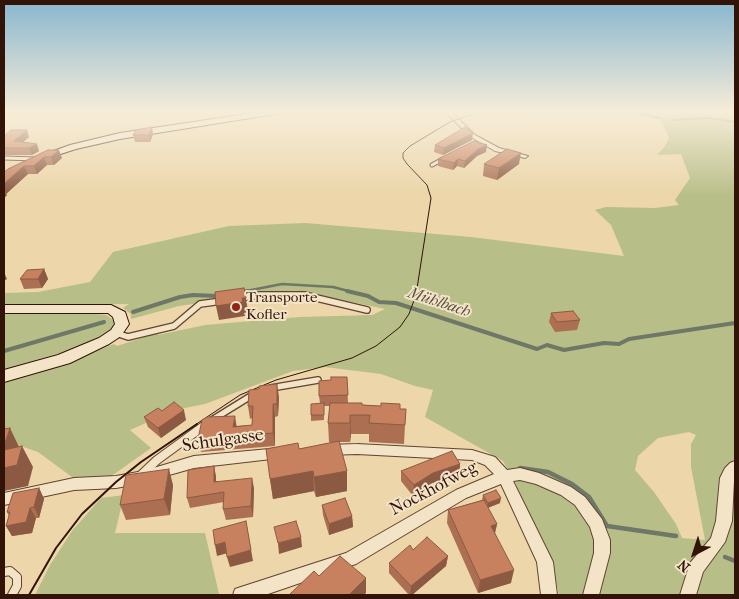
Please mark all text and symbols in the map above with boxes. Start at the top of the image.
water label: Mühlbach [405,284,473,322]
place label: Transporte Kofler [246,289,318,324]
marker: Transporte Kofler [230,301,242,313]
street label: Schulgasse [181,425,265,457]
street label: Nockhofweg [386,457,482,521]
north arrow [669,529,719,579]
text: N [675,556,694,576]

